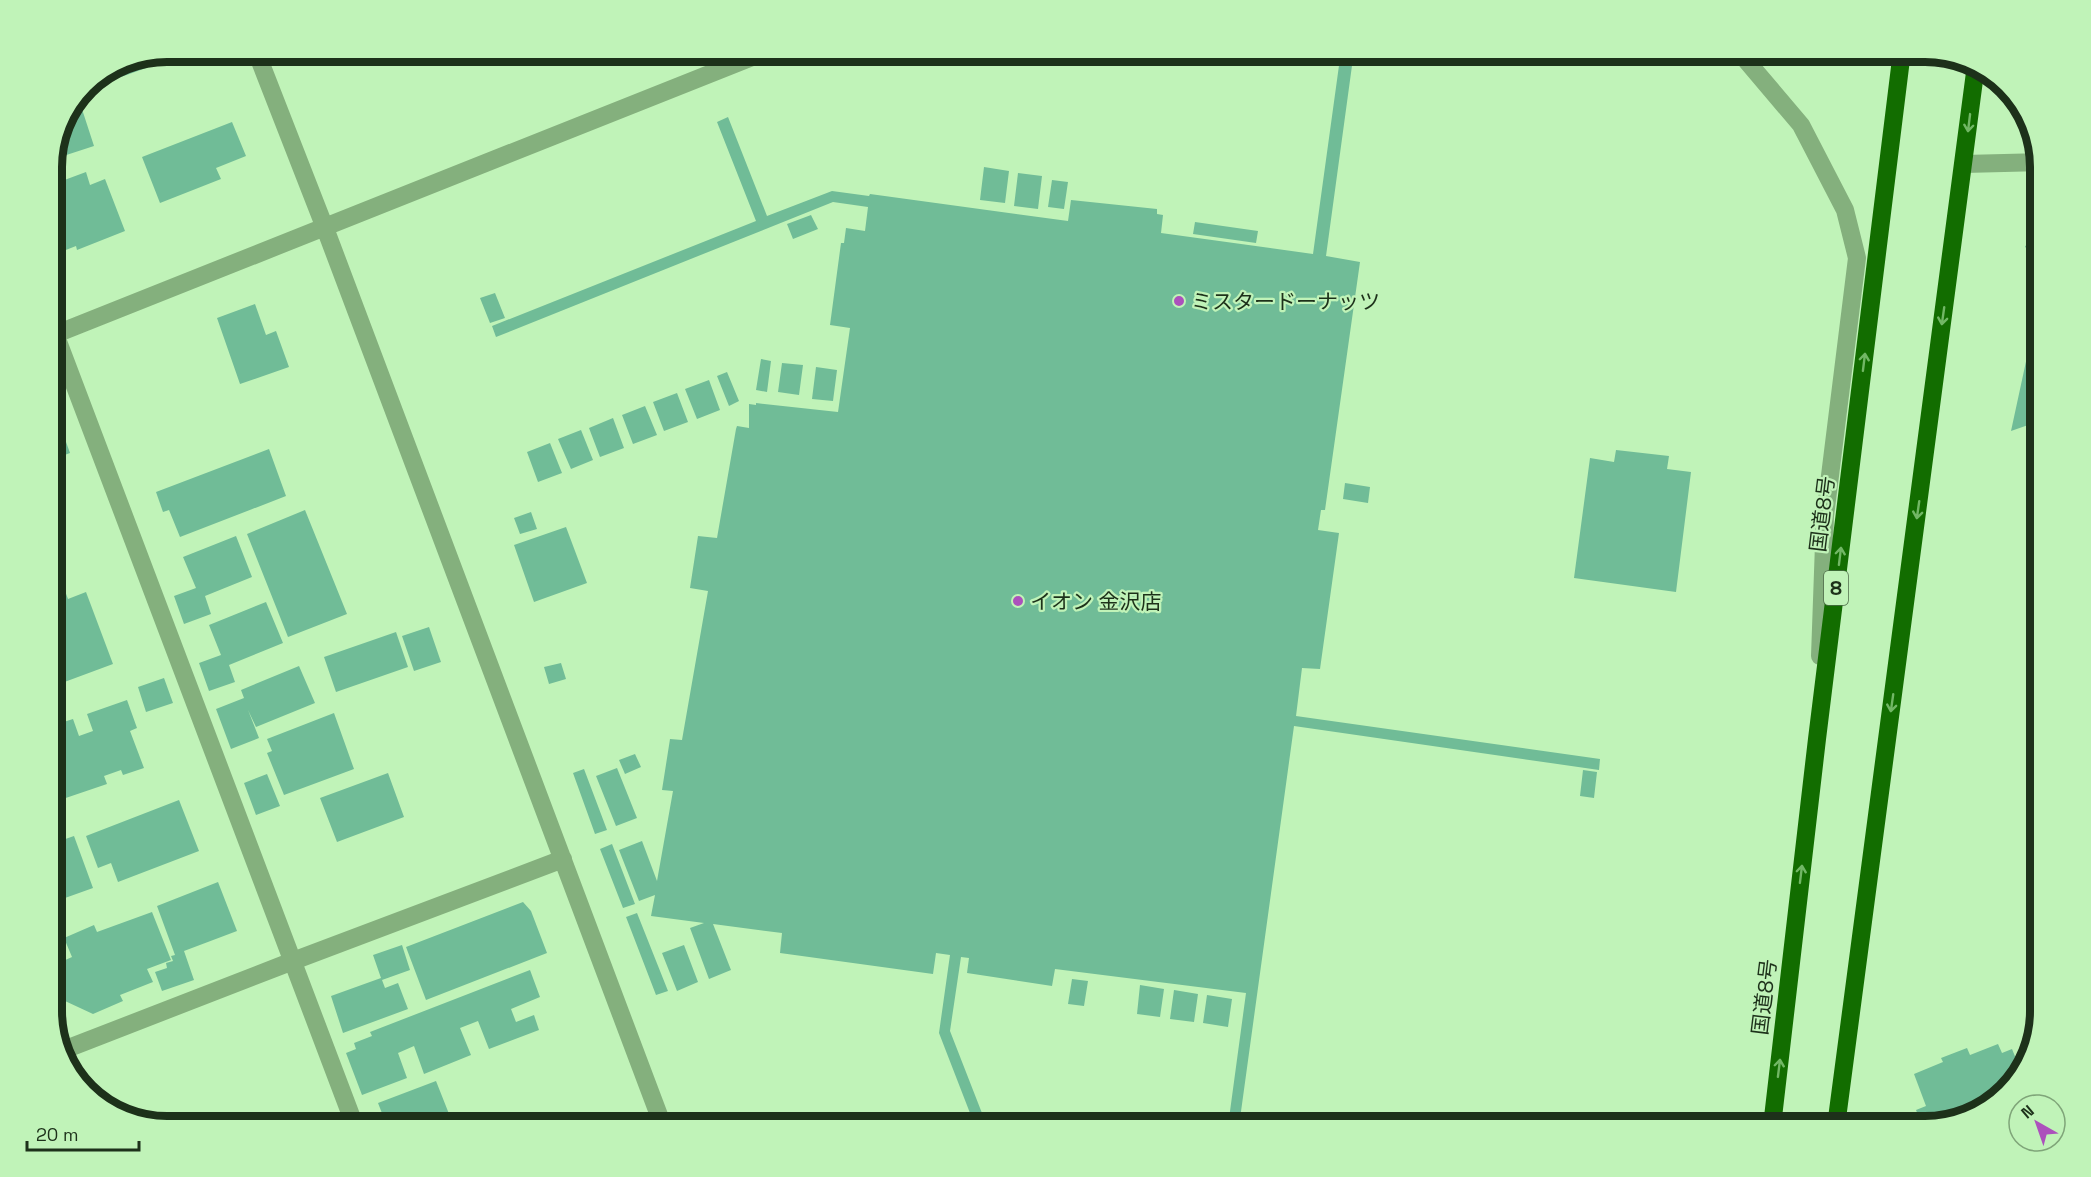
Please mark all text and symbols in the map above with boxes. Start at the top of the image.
one-way arrow [1963,112,1974,132]
place label: ミスタードーナッツ [1191,288,1380,315]
marker: ミスタードーナッツ [1172,294,1186,308]
one-way arrow [1938,306,1949,326]
one-way arrow [1858,353,1869,372]
street label: 国道8号 [1804,475,1840,553]
one-way arrow [1912,499,1923,519]
one-way arrow [1835,546,1846,566]
road number: 8 [1824,571,1848,605]
place label: イオン 金沢店 [1030,588,1161,615]
marker: イオン 金沢店 [1011,594,1025,608]
one-way arrow [1887,692,1898,712]
one-way arrow [1796,865,1807,885]
street label: 国道8号 [1746,958,1782,1036]
one-way arrow [1773,1058,1784,1078]
north arrow [2007,1093,2067,1153]
text: N [2017,1100,2039,1123]
scale bar [27,1114,140,1152]
text: 20 m [36,1123,79,1146]

